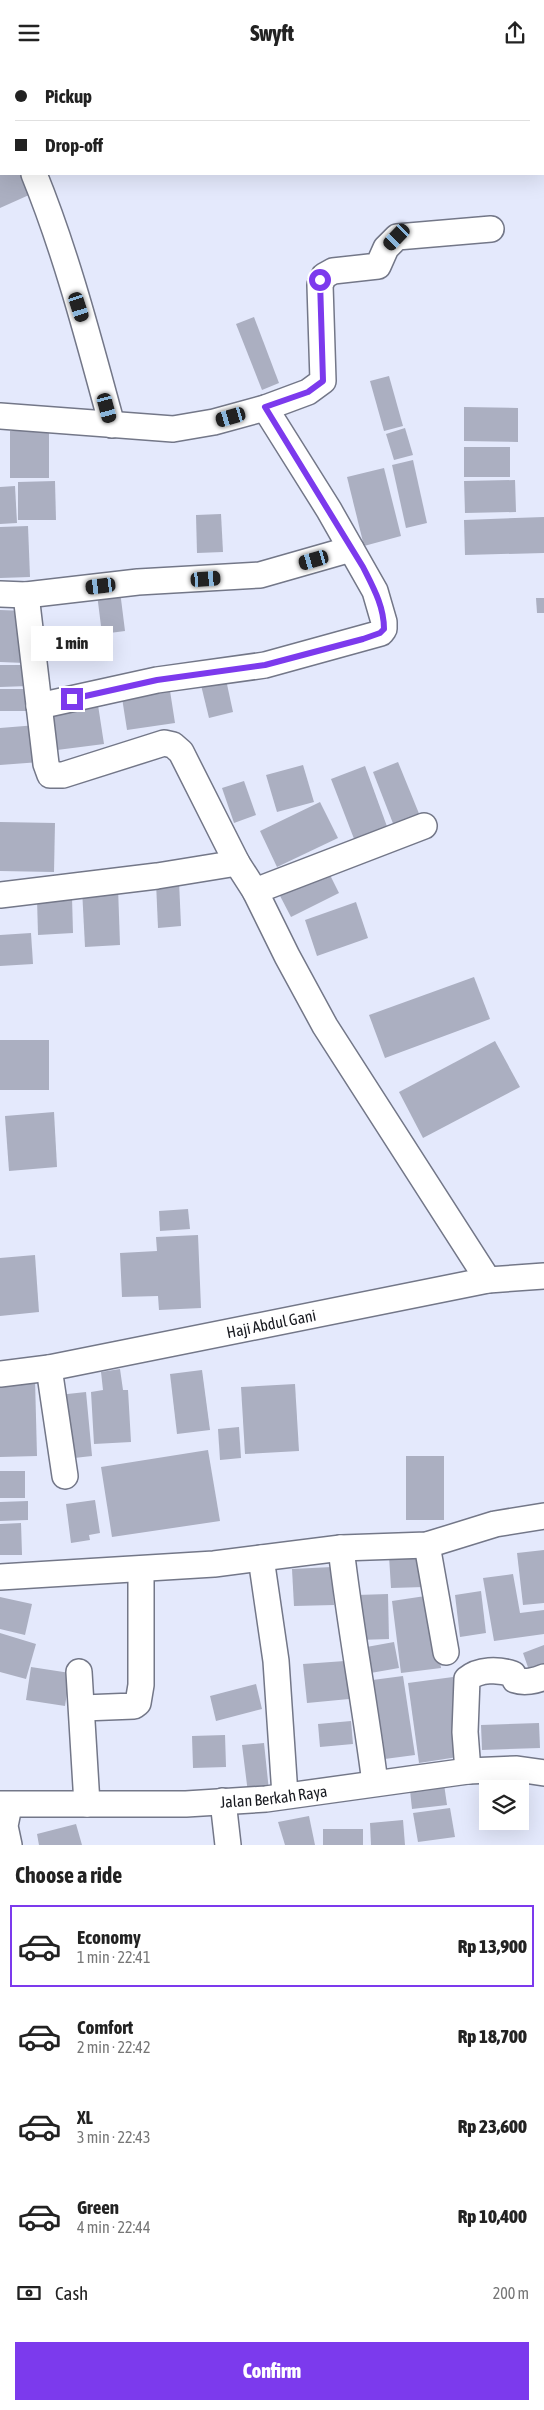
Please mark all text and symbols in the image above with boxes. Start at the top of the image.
icon: menu [15,19,43,47]
icon: share [501,19,529,47]
text: Swyft [250,20,294,46]
text: Pickup [45,85,92,107]
text: Drop-off [45,134,103,156]
car [381,221,412,253]
route start [309,269,331,291]
car [67,290,90,324]
car [95,392,118,424]
car [214,406,247,428]
car [297,549,330,571]
car [190,570,221,588]
car [85,577,116,595]
callout: 1 min [31,627,113,661]
text: 1 min [56,634,88,652]
route end [61,688,83,710]
street label: Haji Abdul Gani [225,1306,318,1341]
map controls [479,1780,529,1830]
button: layers [479,1780,529,1830]
street label: Jalan Berkah Raya [220,1782,328,1811]
text: Choose a ride [15,1862,122,1888]
icon: car [17,1924,62,1969]
text: Economy [77,1926,141,1948]
text: Rp 13,900 [458,1935,527,1957]
text: 1 min · 22:41 [77,1948,150,1966]
icon: car [17,2014,62,2059]
text: Comfort [77,2016,133,2038]
text: Rp 18,700 [458,2025,527,2047]
text: 2 min · 22:42 [77,2038,150,2056]
icon: car [17,2104,62,2149]
text: XL [77,2106,93,2128]
text: Rp 23,600 [458,2115,527,2137]
text: 3 min · 22:43 [77,2128,150,2146]
icon: car [17,2194,62,2239]
text: Green [77,2196,119,2218]
text: Rp 10,400 [458,2205,527,2227]
text: 4 min · 22:44 [77,2218,150,2236]
icon: cash [15,2279,43,2307]
text: Cash [55,2282,88,2304]
text: 200 m [493,2284,529,2302]
button: Confirm [15,2342,529,2400]

